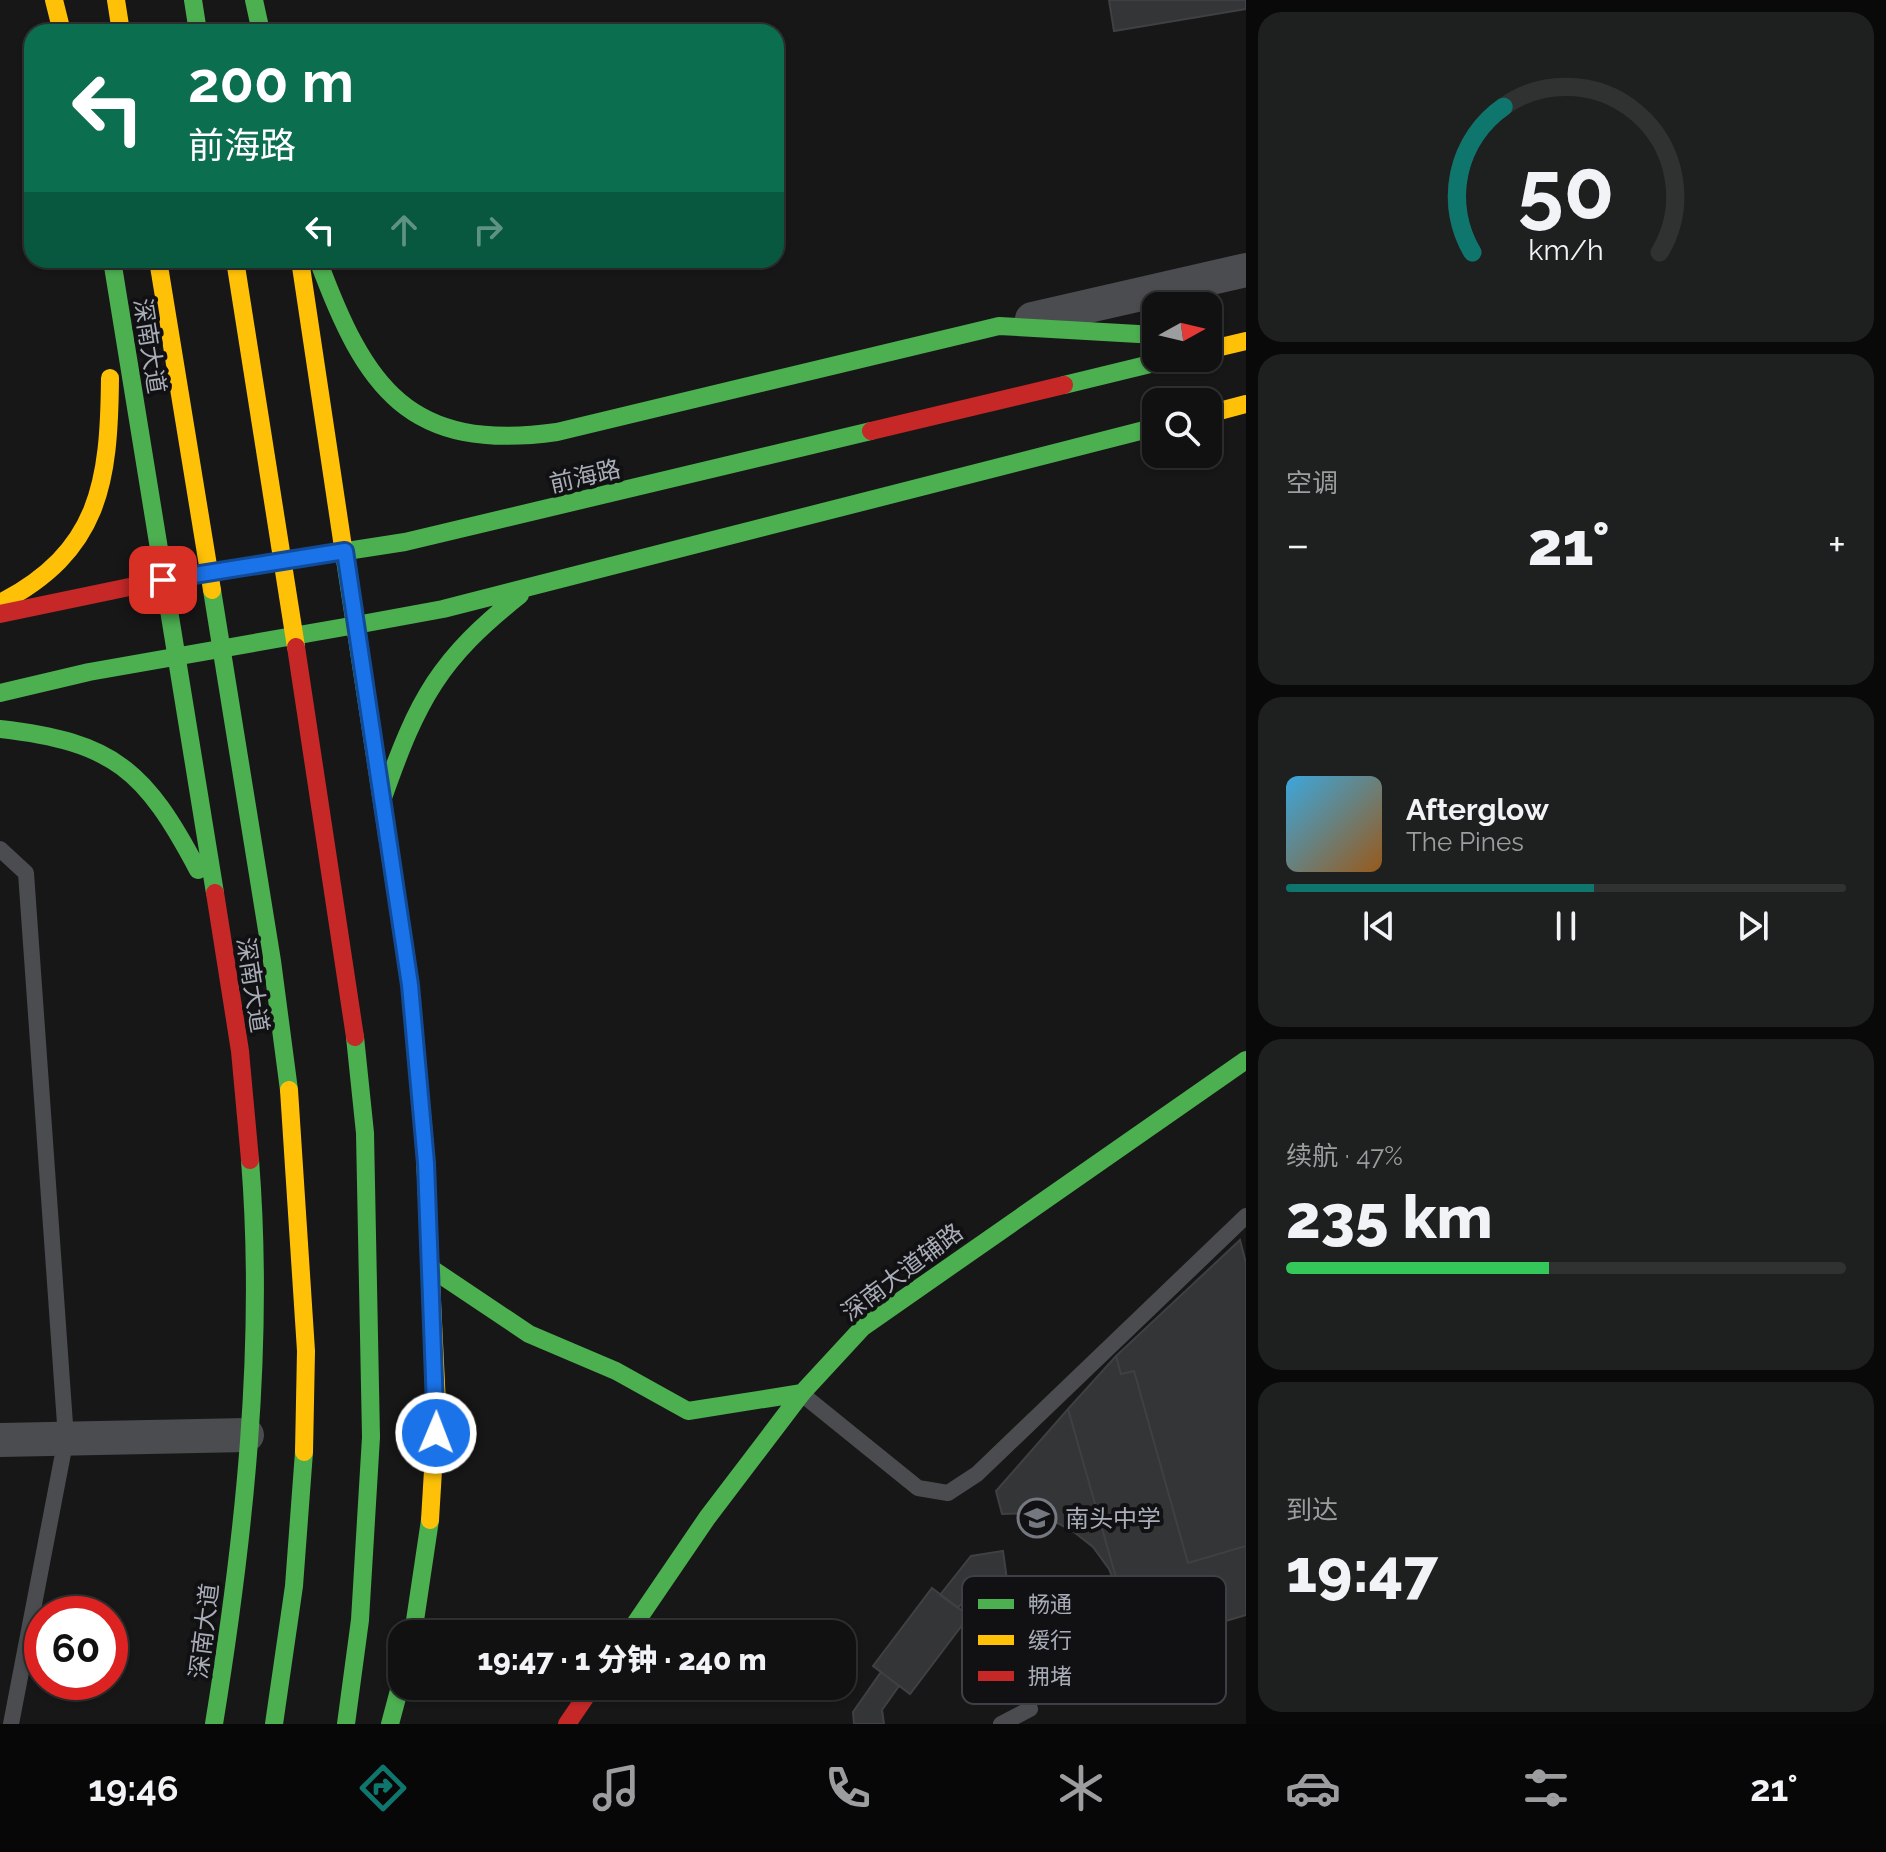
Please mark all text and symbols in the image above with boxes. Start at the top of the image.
text: 200 m [188,49,354,115]
icon: left [56,56,160,160]
text: 前海路 [188,124,296,166]
text: 50 [1517,141,1615,238]
icon: left [298,208,342,252]
icon: ahead [382,208,426,252]
icon: right [466,208,510,252]
text: km/h [1528,233,1604,267]
north arrow [1142,292,1222,372]
map controls [1142,292,1222,468]
street label: 深南大道 [128,296,172,396]
button: search [1142,388,1222,468]
street label: 前海路 [547,454,623,498]
text: 空调 [1286,468,1338,498]
text: 21° [1528,509,1610,579]
text: − [1286,519,1310,570]
text: + [1828,519,1846,570]
pin [129,546,197,614]
icon: arrive [141,558,185,602]
text: Afterglow [1406,792,1549,827]
text: The Pines [1406,827,1524,857]
icon: previous [1357,904,1401,948]
icon: pause [1544,904,1588,948]
icon: next [1731,904,1775,948]
street label: 深南大道 [231,935,275,1035]
text: 续航 · 47% [1286,1141,1403,1171]
text: 235 km [1286,1182,1493,1252]
street label: 深南大道辅路 [836,1217,968,1327]
position arrow [394,1391,478,1475]
text: 到达 [1286,1495,1338,1525]
school or university icon: 南头中学 [1016,1497,1058,1539]
place label: 南头中学 [1065,1504,1161,1533]
text: 19:47 [1286,1536,1438,1606]
legend [962,1576,1226,1704]
street label: 深南大道 [184,1582,224,1680]
text: 畅通 [1028,1591,1072,1617]
speed limit sign: 60 [24,1596,128,1700]
text: 缓行 [1028,1627,1072,1653]
text: 19:47 · 1 分钟 · 240 m [477,1642,767,1677]
text: 拥堵 [1028,1663,1072,1689]
icon: directions [355,1760,411,1816]
icon: music [588,1760,644,1816]
icon: phone [820,1760,876,1816]
icon: climate [1053,1760,1109,1816]
icon: car [1285,1760,1341,1816]
icon: filters [1518,1760,1574,1816]
text: 19:46 [88,1767,179,1809]
text: 21° [1750,1767,1798,1809]

